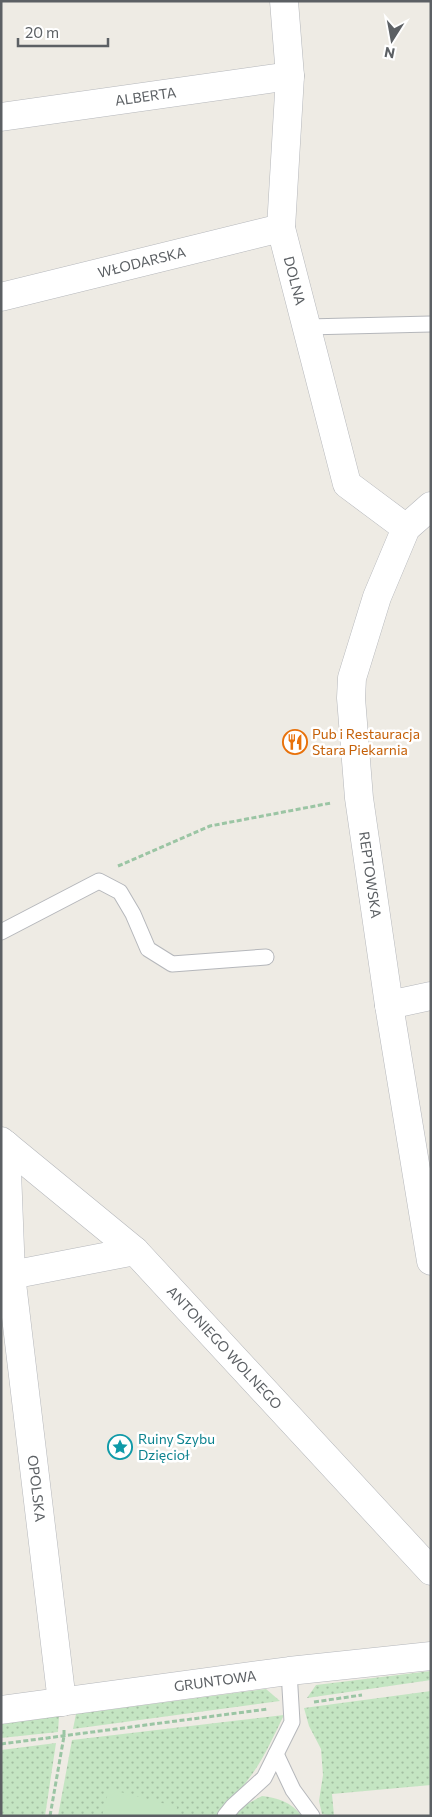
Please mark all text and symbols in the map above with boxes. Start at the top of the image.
scale bar [18,15,108,47]
north arrow [367,15,417,65]
text: 20 m [25,23,59,41]
text: N [383,44,396,63]
street label: ALBERTA [114,83,177,109]
street label: WŁODARSKA [96,243,188,281]
street label: DOLNA [281,254,310,307]
place label: Pub i Restauracja Stara Piekarnia [312,725,420,758]
restaurant icon: Pub i Restauracja Stara Piekarnia [282,729,308,755]
street label: REPTOWSKA [356,830,385,920]
street label: ANTONIEGO WOLNEGO [164,1282,286,1412]
place label: Ruiny Szybu Dzięcioł [138,1430,215,1463]
place icon: Ruiny Szybu Dzięcioł [107,1434,133,1460]
street label: OPOLSKA [25,1454,49,1523]
street label: GRUNTOWA [173,1666,257,1694]

